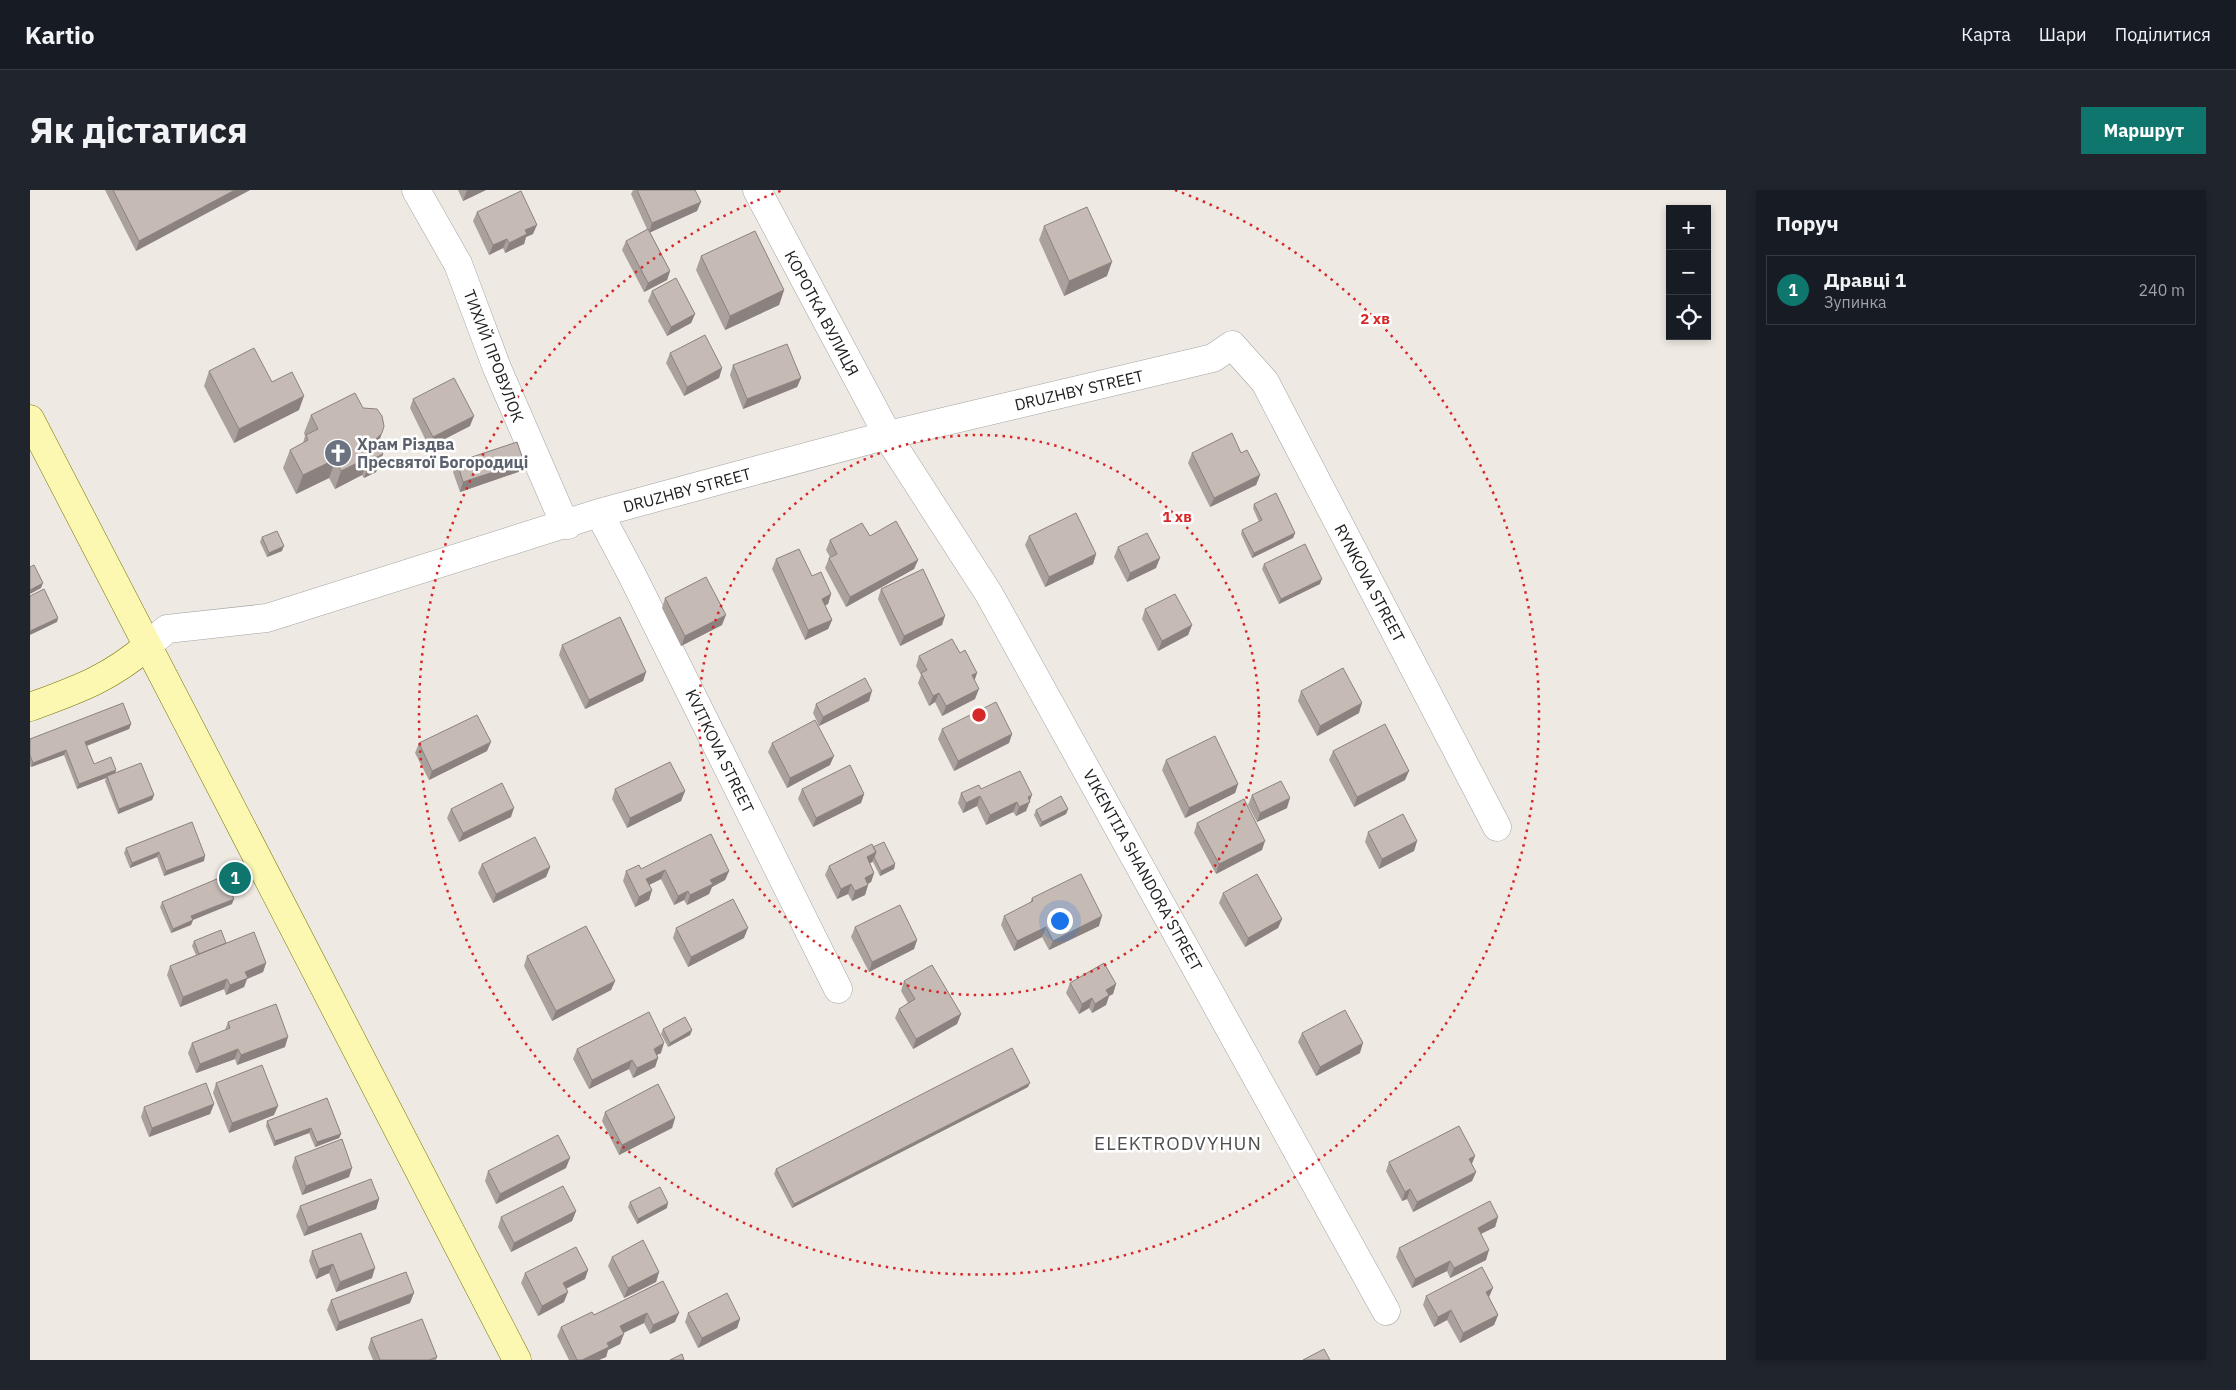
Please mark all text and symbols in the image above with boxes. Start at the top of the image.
text: Kartio [25,19,95,51]
text: Карта [1961,23,2011,46]
text: Шари [2039,23,2087,46]
text: Поділитися [2115,23,2211,46]
text: Як дістатися [30,107,248,153]
button: Маршрут [2081,107,2206,154]
map controls [1666,205,1711,340]
button: + [1666,205,1711,250]
text: Поруч [1776,209,1839,237]
street label: КОРОТКА ВУЛИЦЯ [781,247,863,379]
button: − [1666,250,1711,295]
text: Дравці 1 [1824,268,1906,292]
text: 1 [1788,280,1798,300]
text: 240 m [2138,280,2185,300]
street label: ТИХИЙ ПРОВУЛОК [459,287,529,425]
text: Зупинка [1824,292,1887,312]
button: locate [1666,295,1711,340]
text: 2 хв [1360,309,1390,328]
street label: DRUZHBY STREET [1013,365,1145,415]
place label: Храм Різдва Пресвятої Богородиці [357,434,528,472]
church icon: Храм Різдва Пресвятої Богородиці [323,438,353,468]
street label: DRUZHBY STREET [621,463,753,517]
text: 1 хв [1162,507,1192,526]
street label: RYNKOVA STREET [1330,521,1410,645]
street label: KVITKOVA STREET [681,686,759,816]
centre of rings [970,706,988,724]
street label: VIKENTIIA SHANDORA STREET [1079,766,1207,974]
pin: 1 [219,859,251,897]
your location [1047,908,1073,934]
district label: ELEKTRODVYHUN [1094,1131,1262,1155]

